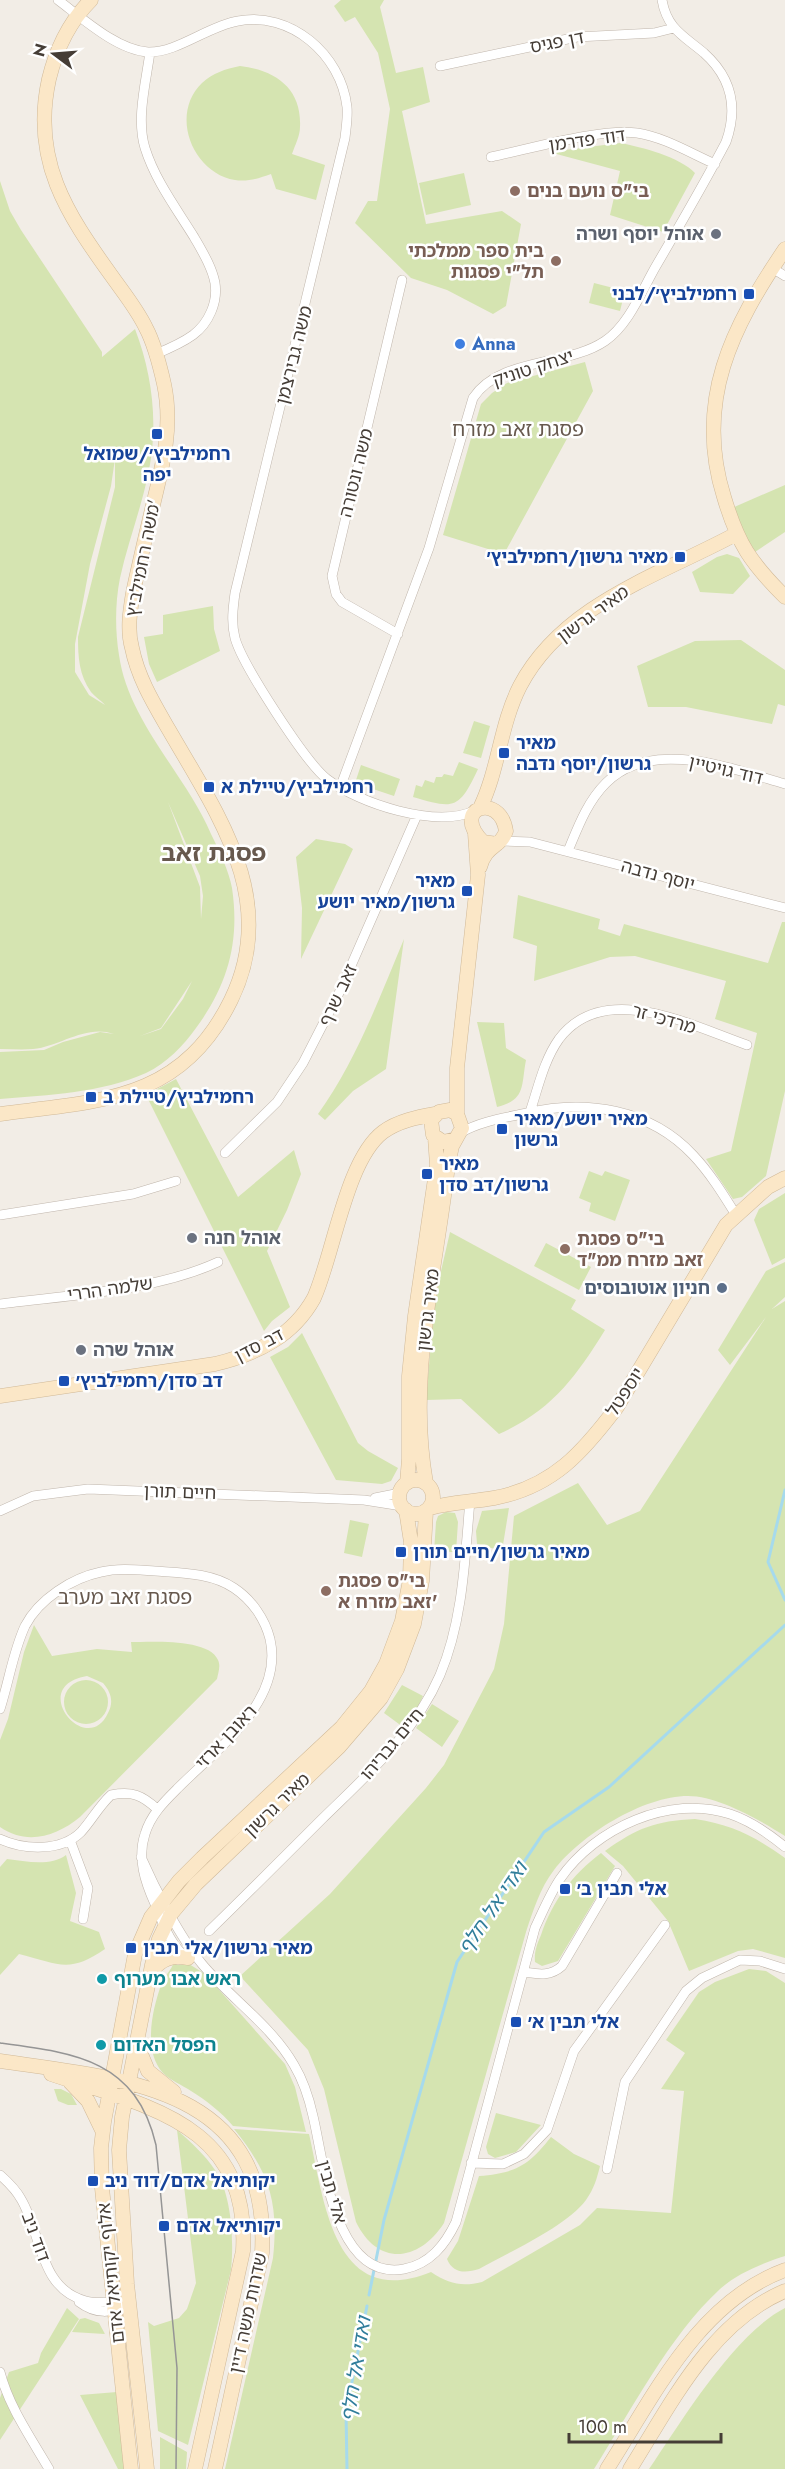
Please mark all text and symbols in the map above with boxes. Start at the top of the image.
north arrow [24,24,84,84]
street label: דן פגיס [528,24,587,60]
text: N [27,41,53,59]
street label: דוד פדרמן [547,122,627,158]
place label: בי"ס נועם בנים [527,178,649,204]
marker: בי"ס נועם בנים [508,184,522,198]
place label: אוהל יוסף ושרה [576,221,704,247]
marker: אוהל יוסף ושרה [709,227,723,241]
place label: בית ספר ממלכתי תל"י פסגות [408,238,544,285]
marker: בית ספר ממלכתי תל"י פסגות [549,254,563,268]
place label: רחמילביץ׳/לבני [612,281,737,307]
marker: רחמילביץ׳/לבני [742,287,756,301]
street label: משה גבירצמן [269,303,319,407]
place label: Anna [471,331,516,357]
marker: Anna [453,337,467,351]
street label: יצחק טוניק [489,343,577,393]
district label: פסגת זאב מזרח [452,415,584,444]
street label: משה ונטורה [332,426,380,520]
marker: רחמילביץ׳/שמואל יפה [150,427,164,441]
place label: רחמילביץ׳/שמואל יפה [83,441,231,488]
street label: משה רחמילביץ' [119,497,167,619]
place label: מאיר גרשון/רחמילביץ׳ [487,544,668,570]
marker: מאיר גרשון/רחמילביץ׳ [673,550,687,564]
street label: מאיר גרשון [552,579,634,649]
place label: מאיר גרשון/יוסף נדבה [516,730,651,777]
marker: מאיר גרשון/יוסף נדבה [497,746,511,760]
street label: דוד גויטיין [686,749,766,791]
place label: רחמילביץ/טיילת א [221,774,374,800]
marker: רחמילביץ/טיילת א [202,780,216,794]
district label: פסגת זאב [162,835,266,870]
street label: יוסף נדבה [618,853,698,897]
place label: מאיר גרשון/מאיר יושע [317,868,455,915]
marker: מאיר גרשון/מאיר יושע [460,884,474,898]
street label: זאב שרף [312,960,364,1030]
street label: מרדכי זר [629,997,699,1041]
place label: רחמילביץ/טיילת ב [103,1084,254,1110]
marker: רחמילביץ/טיילת ב [84,1090,98,1104]
place label: מאיר יושע/מאיר גרשון [514,1106,648,1153]
marker: מאיר יושע/מאיר גרשון [495,1122,509,1136]
place label: מאיר גרשון/דב סדן [439,1151,548,1198]
marker: מאיר גרשון/דב סדן [420,1167,434,1181]
place label: אוהל חנה [204,1225,281,1251]
place label: בי"ס פסגת זאב מזרח ממ"ד [577,1226,704,1273]
marker: אוהל חנה [185,1231,199,1245]
marker: בי"ס פסגת זאב מזרח ממ"ד [558,1242,572,1256]
street label: מאיר גרשון [410,1267,446,1353]
street label: שלמה הררי [66,1270,154,1308]
place label: חניון אוטובוסים [584,1275,710,1301]
marker: חניון אוטובוסים [715,1281,729,1295]
street label: דב סדן [230,1322,288,1368]
place label: אוהל שרה [93,1337,174,1363]
marker: אוהל שרה [74,1343,88,1357]
street label: יוספטל [600,1362,650,1422]
place label: דב סדן/רחמילביץ׳ [76,1368,223,1394]
marker: דב סדן/רחמילביץ׳ [57,1374,71,1388]
street label: חיים תורן [143,1478,217,1506]
place label: מאיר גרשון/חיים תורן [413,1539,590,1565]
marker: מאיר גרשון/חיים תורן [394,1545,408,1559]
place label: בי"ס פסגת זאב מזרח א' [338,1568,437,1615]
district label: פסגת זאב מערב [58,1583,192,1612]
marker: בי"ס פסגת זאב מזרח א' [319,1584,333,1598]
street label: ראובן ארזי [189,1699,263,1775]
street label: חיים גבריהו [354,1702,430,1786]
street label: מאיר גרשון [238,1767,316,1843]
water label: ואדי אל חלף [451,1854,536,1960]
place label: אלי תבין ב׳ [577,1876,667,1902]
marker: אלי תבין ב׳ [558,1882,572,1896]
place label: מאיר גרשון/אלי תבין [143,1935,313,1961]
marker: מאיר גרשון/אלי תבין [124,1941,138,1955]
place label: ראש אבו מערוף [114,1966,241,1992]
marker: ראש אבו מערוף [95,1972,109,1986]
place label: אלי תבין א׳ [528,2009,619,2035]
marker: אלי תבין א׳ [509,2015,523,2029]
place label: הפסל האדום [113,2032,216,2058]
marker: הפסל האדום [94,2038,108,2052]
street label: אלי תבין [311,2157,353,2227]
place label: יקותיאל אדם/דוד ניב [105,2168,275,2194]
marker: יקותיאל אדם/דוד ניב [86,2174,100,2188]
street label: אלוף יקותיאל אדם [91,2201,131,2345]
street label: דוד ניב [15,2208,57,2266]
place label: יקותיאל אדם [176,2213,281,2239]
marker: יקותיאל אדם [157,2219,171,2233]
street label: שדרות משה דיין [223,2250,273,2376]
water label: ואדי אל חלף [333,2313,379,2423]
scale bar [569,2406,720,2444]
text: 100 m [578,2414,627,2440]

